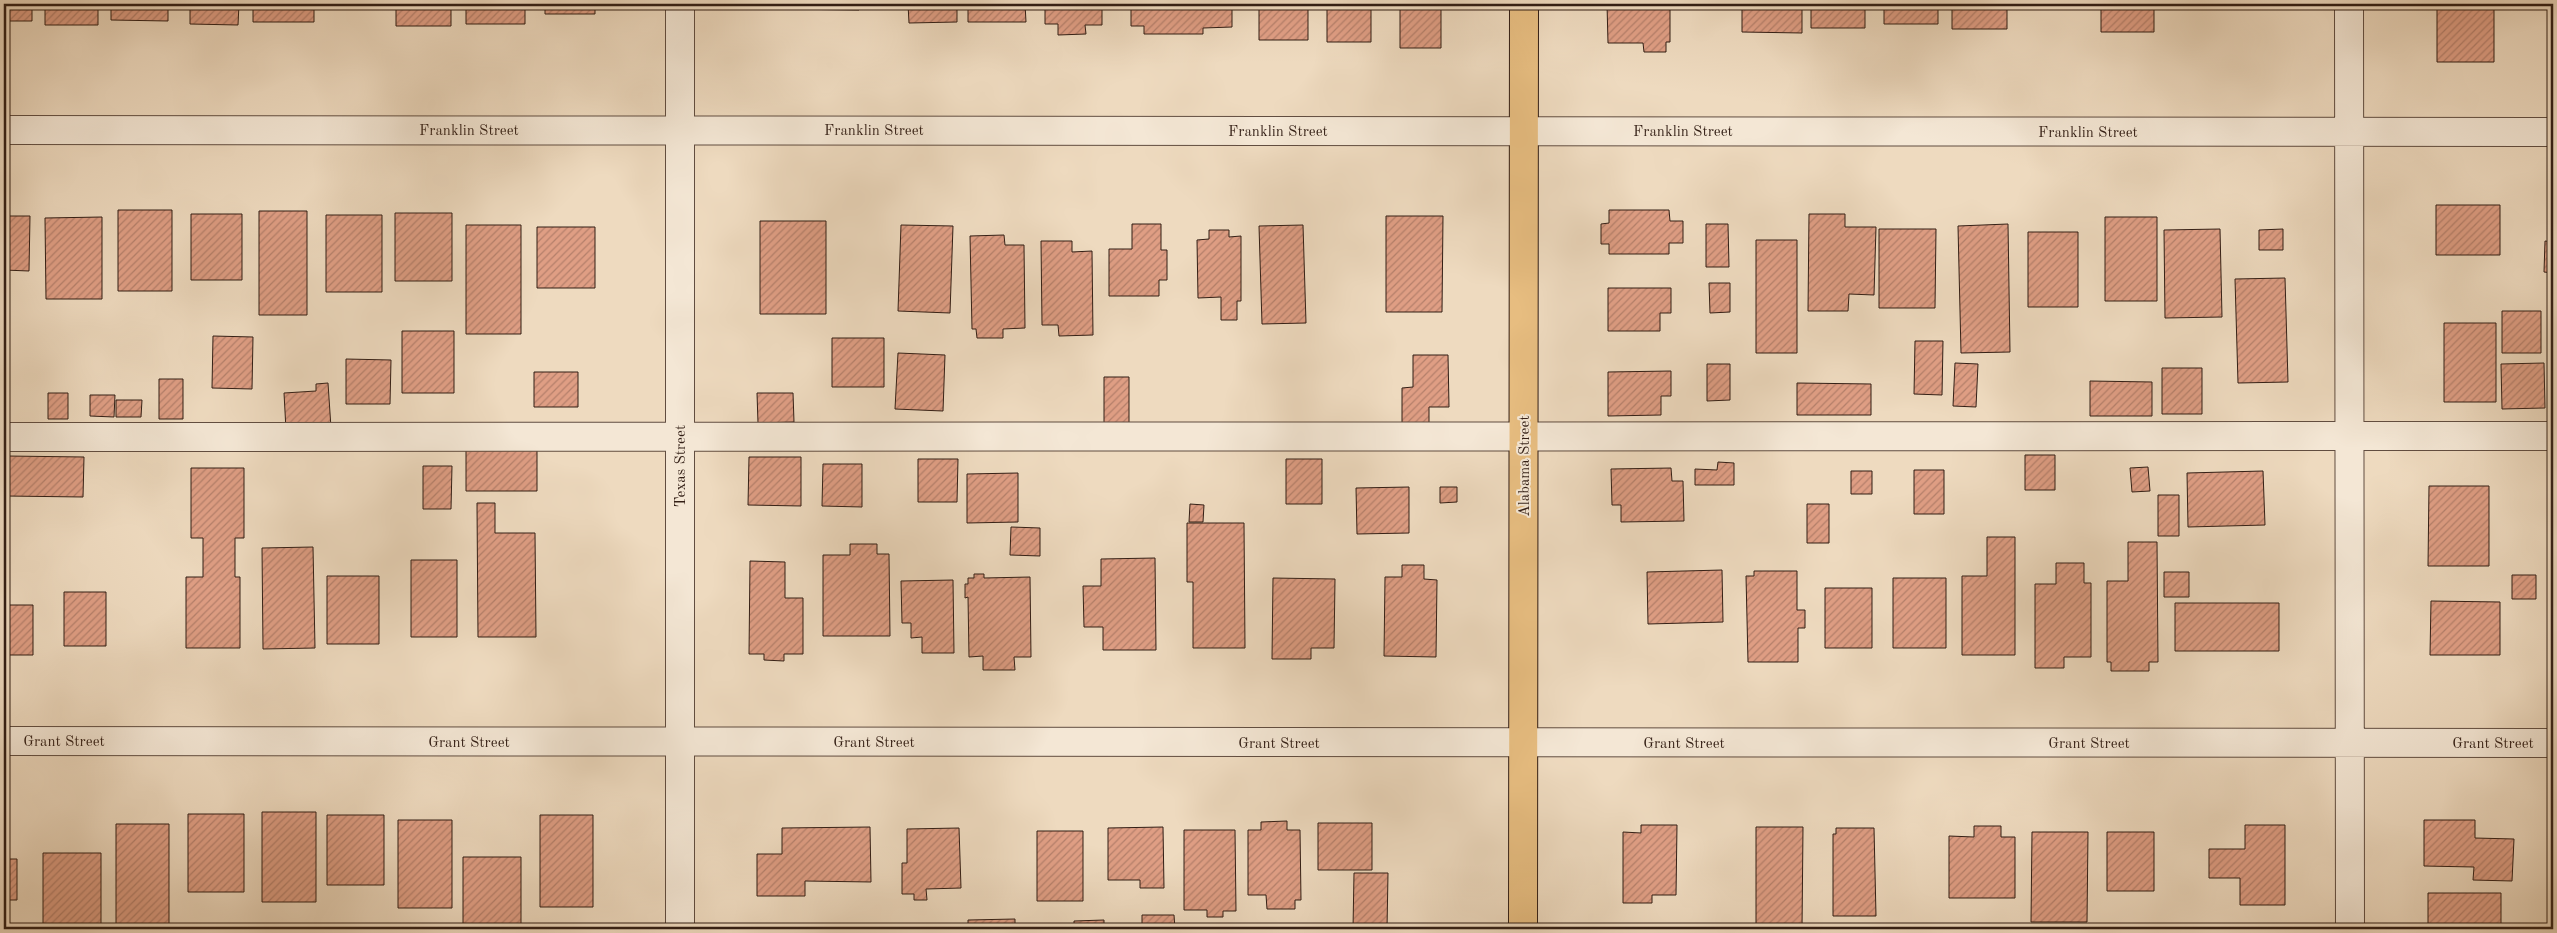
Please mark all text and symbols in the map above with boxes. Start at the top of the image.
street label: Franklin Street [419,124,519,139]
street label: Franklin Street [824,124,924,139]
street label: Franklin Street [1228,125,1328,140]
street label: Franklin Street [1633,125,1733,140]
street label: Franklin Street [2038,126,2138,141]
street label: Alabama Street [1518,415,1533,517]
street label: Texas Street [674,425,689,507]
street label: Grant Street [23,735,105,750]
street label: Grant Street [428,736,510,751]
street label: Grant Street [833,736,915,751]
street label: Grant Street [1238,737,1320,752]
street label: Grant Street [1643,737,1725,752]
street label: Grant Street [2048,737,2130,752]
street label: Grant Street [2452,737,2534,752]

